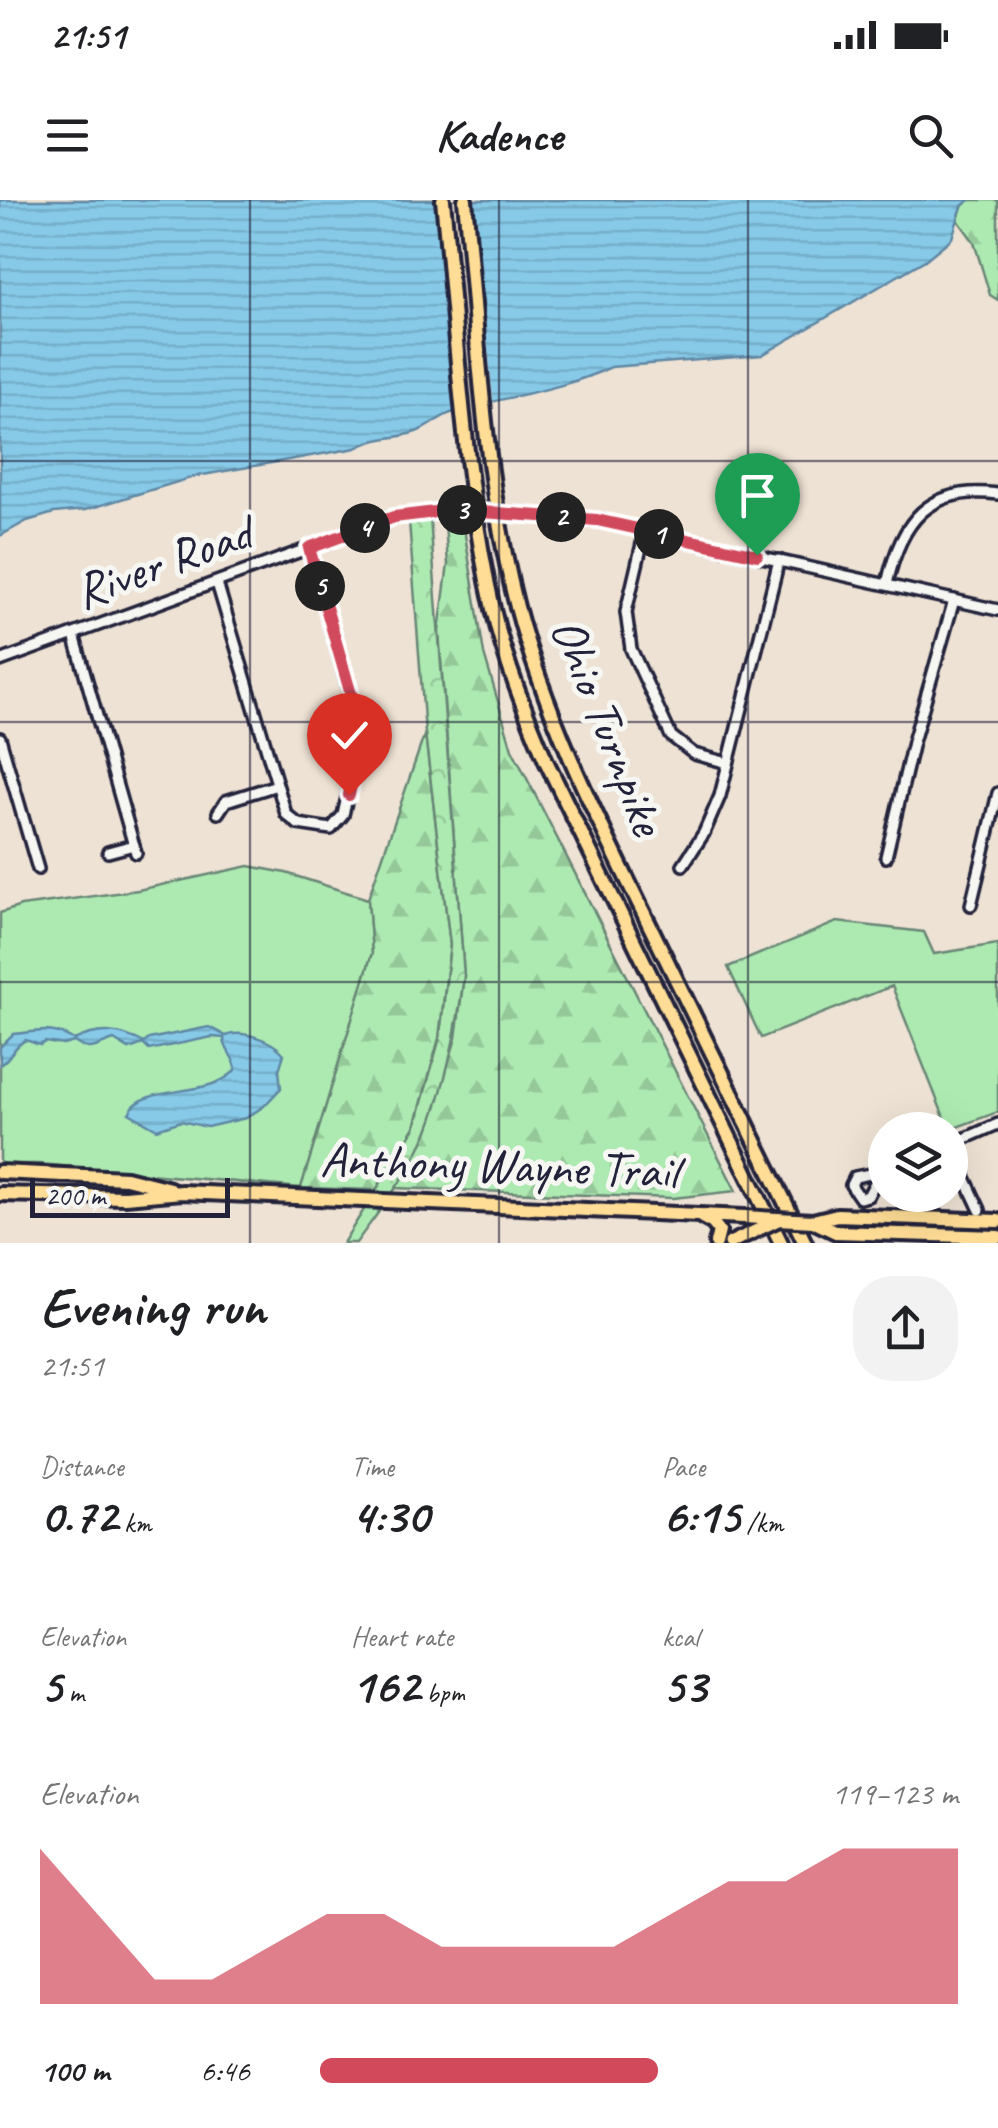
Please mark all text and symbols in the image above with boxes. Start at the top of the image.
text: 21:51 [50,12,125,59]
text: Kadence [435,107,563,164]
icon: menu [40,108,95,163]
icon: search [903,108,958,163]
pin [715,453,800,556]
icon: arrive [730,468,785,523]
pin: 3 [437,485,487,535]
text: 3 [456,492,468,527]
pin: 2 [536,492,586,542]
street label: River Road [66,499,266,623]
text: 2 [555,499,567,534]
pin: 4 [340,503,390,553]
pin: 1 [634,509,684,559]
text: 4 [359,510,371,545]
text: 1 [653,516,665,551]
pin: 5 [295,561,345,611]
text: 5 [314,568,326,603]
street label: Ohio Turnpike [536,608,681,846]
pin [307,693,392,796]
icon: check [322,708,377,763]
map controls [868,1112,968,1212]
button: layers [868,1112,968,1212]
street label: Anthony Wayne Trail [319,1127,687,1203]
scale bar [30,1173,230,1218]
text: 200 m [45,1178,105,1213]
text: Evening run [40,1272,265,1342]
button: share [853,1276,958,1381]
text: 21:51 [40,1345,104,1386]
text: Distance [40,1449,124,1484]
text: Time [351,1449,394,1484]
text: Pace [662,1449,705,1484]
text: 0.72 [40,1484,117,1547]
text: 4:30 [351,1484,428,1547]
text: 6:15 [662,1484,740,1547]
text: km [117,1505,151,1540]
text: /km [740,1505,783,1540]
text: Elevation [40,1619,126,1654]
text: Heart rate [351,1619,453,1654]
text: kcal [662,1619,699,1654]
text: 5 [40,1654,62,1717]
text: 162 [351,1654,420,1717]
text: 53 [662,1654,706,1717]
text: m [62,1675,84,1710]
text: bpm [420,1675,465,1710]
text: Elevation [40,1773,138,1814]
text: 119–123 m [832,1773,958,1814]
text: 100 m [40,2050,109,2091]
text: 6:46 [200,2050,250,2091]

